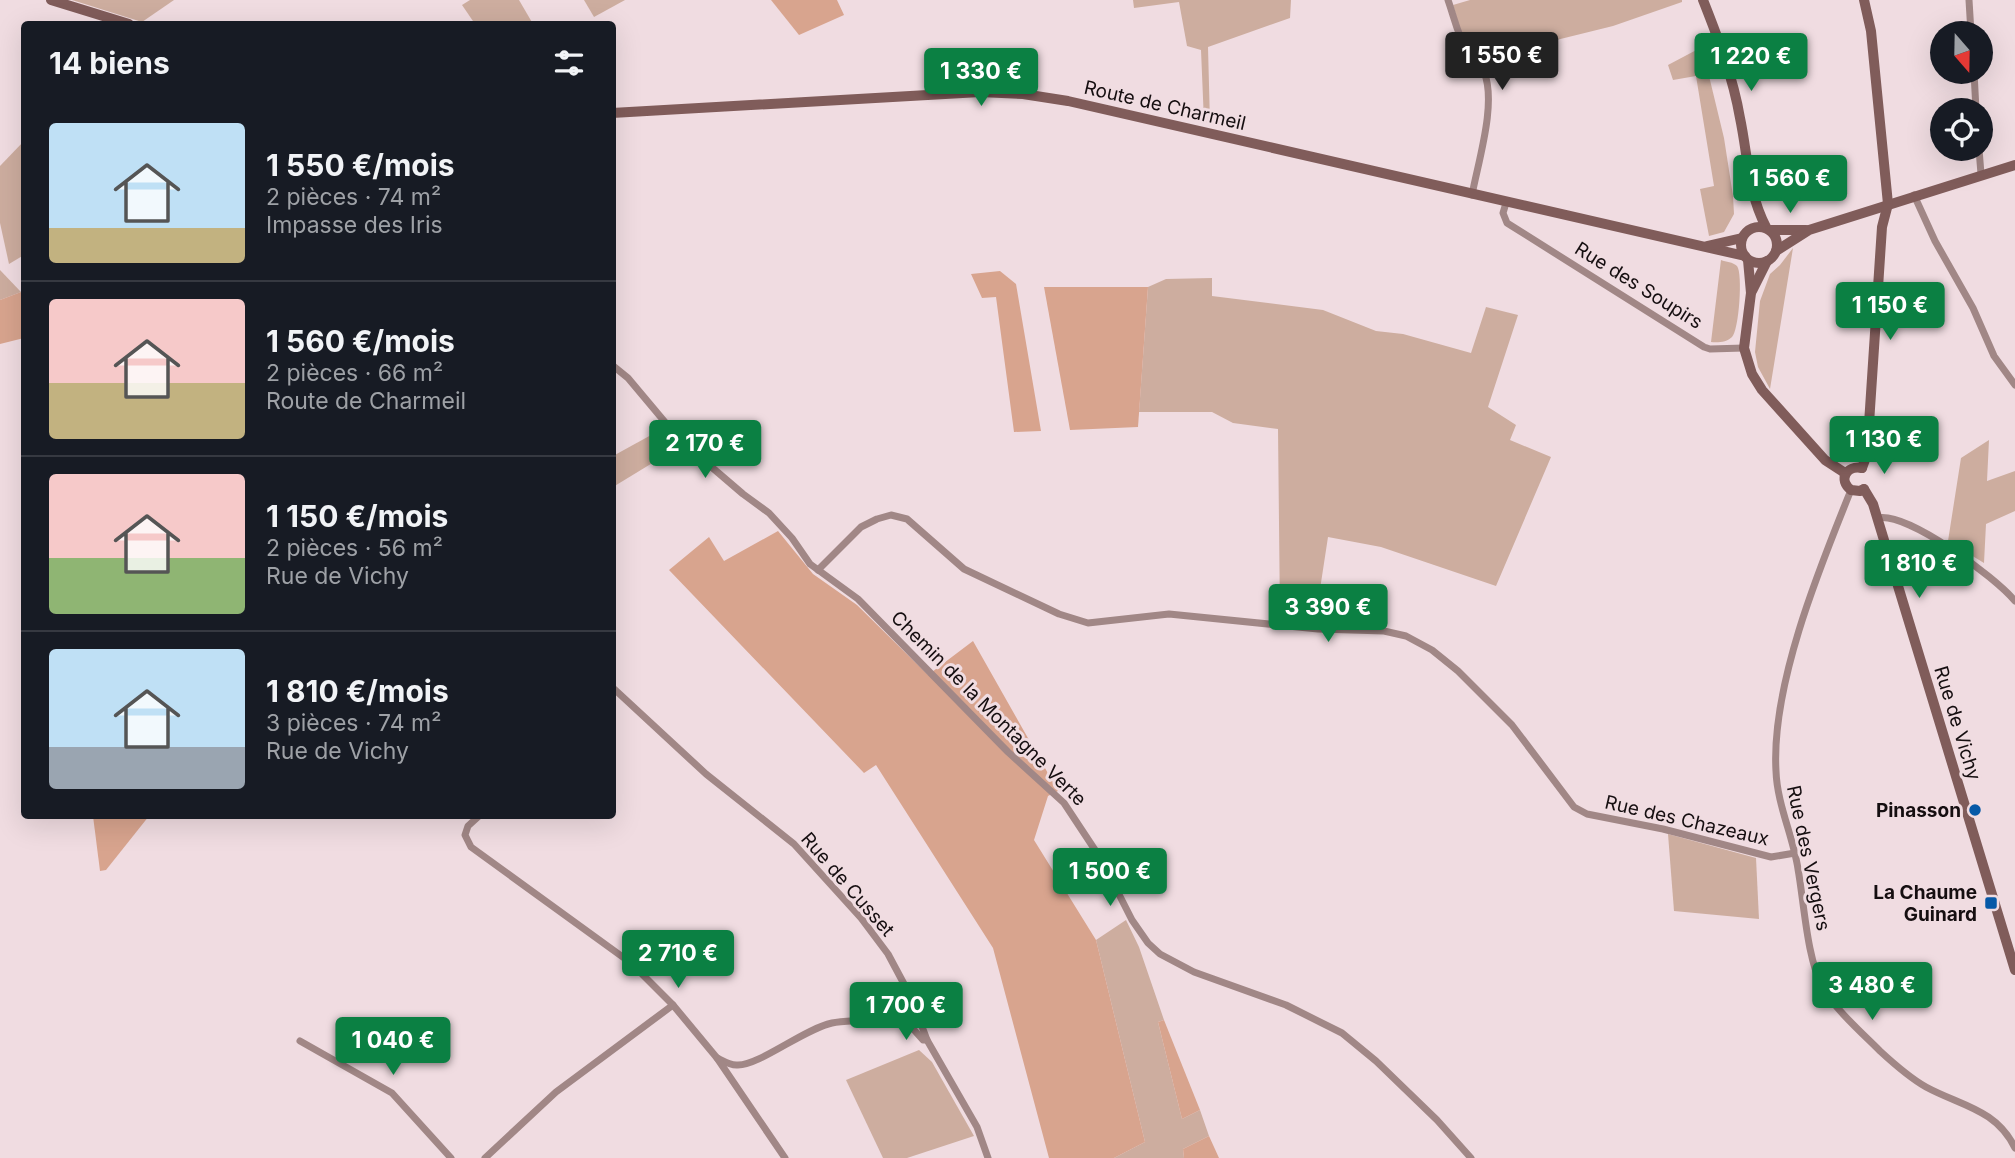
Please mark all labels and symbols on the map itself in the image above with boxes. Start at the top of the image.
north arrow [1930,21,1993,84]
pin: 1 550 € [1437,32,1567,92]
pin: 1 220 € [1686,34,1816,93]
pin: 1 330 € [916,48,1046,108]
street label: Route de Charmeil [1082,76,1248,135]
pin: 1 560 € [1725,156,1855,215]
street label: Rue des Soupirs [1571,237,1707,334]
pin: 1 150 € [1825,282,1955,342]
pin: 1 130 € [1819,416,1949,476]
pin: 2 170 € [640,420,770,480]
pin: 1 810 € [1854,540,1984,600]
pin: 3 390 € [1263,584,1393,644]
street label: Chemin de la Montagne Verte [886,606,1091,811]
street label: Rue de Vichy [1929,663,1986,783]
street label: Rue des Vergers [1782,783,1835,933]
street label: Rue des Chazeaux [1603,790,1771,851]
place label: Pinasson [1876,799,1961,822]
marker: Pinasson [1967,802,1983,818]
street label: Rue de Cusset [796,828,899,941]
pin: 1 500 € [1045,848,1175,908]
place label: La Chaume Guinard [1873,881,1977,926]
marker: La Chaume Guinard [1983,895,1999,911]
pin: 2 710 € [613,930,743,990]
pin: 3 480 € [1807,962,1937,1022]
pin: 1 700 € [841,982,971,1042]
pin: 1 040 € [328,1018,458,1077]

